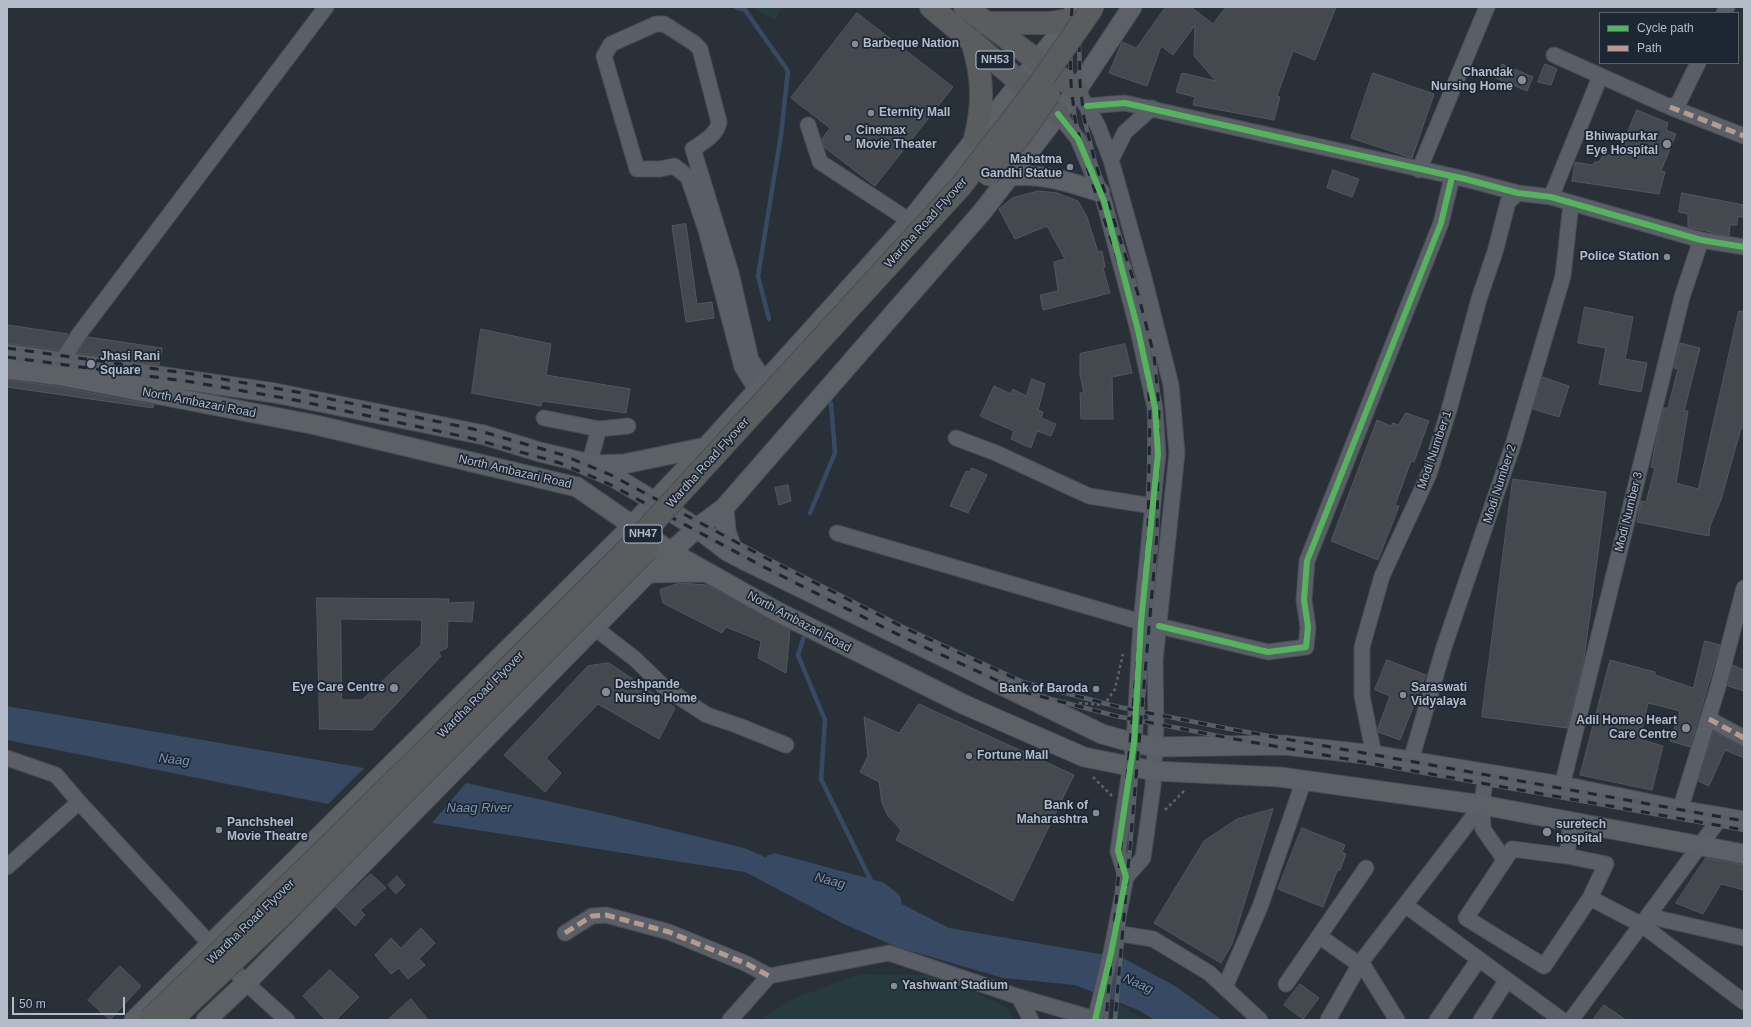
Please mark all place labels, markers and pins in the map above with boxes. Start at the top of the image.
place label: Barbeque Nation [863,37,959,51]
marker: Barbeque Nation [850,39,860,49]
place label: Chandak Nursing Home [1431,66,1513,94]
marker: Chandak Nursing Home [1516,74,1528,86]
place label: Eternity Mall [879,106,950,120]
marker: Eternity Mall [866,108,876,118]
place label: Cinemax Movie Theater [856,124,937,152]
place label: Bhiwapurkar Eye Hospital [1585,130,1658,158]
marker: Cinemax Movie Theater [843,133,853,143]
marker: Bhiwapurkar Eye Hospital [1661,138,1673,150]
place label: Mahatma Gandhi Statue [981,153,1062,181]
marker: Mahatma Gandhi Statue [1065,162,1075,172]
place label: Police Station [1580,250,1659,264]
marker: Police Station [1662,252,1672,262]
place label: Jhasi Rani Square [100,350,160,378]
marker: Jhasi Rani Square [85,358,97,370]
place label: Deshpande Nursing Home [615,678,697,706]
place label: Eye Care Centre [292,681,385,695]
place label: Saraswati Vidyalaya [1411,681,1467,709]
marker: Eye Care Centre [388,682,400,694]
place label: Bank of Baroda [999,682,1088,696]
marker: Bank of Baroda [1091,684,1101,694]
marker: Deshpande Nursing Home [600,686,612,698]
marker: Saraswati Vidyalaya [1398,690,1408,700]
place label: Adil Homeo Heart Care Centre [1576,714,1677,742]
marker: Adil Homeo Heart Care Centre [1680,722,1692,734]
place label: Fortune Mall [977,749,1048,763]
marker: Fortune Mall [964,751,974,761]
place label: Bank of Maharashtra [1017,799,1088,827]
marker: Bank of Maharashtra [1091,808,1101,818]
place label: Panchsheel Movie Theatre [227,816,308,844]
place label: suretech hospital [1556,818,1606,846]
marker: Panchsheel Movie Theatre [214,825,224,835]
marker: suretech hospital [1541,826,1553,838]
place label: Yashwant Stadium [902,979,1008,993]
marker: Yashwant Stadium [889,981,899,991]

